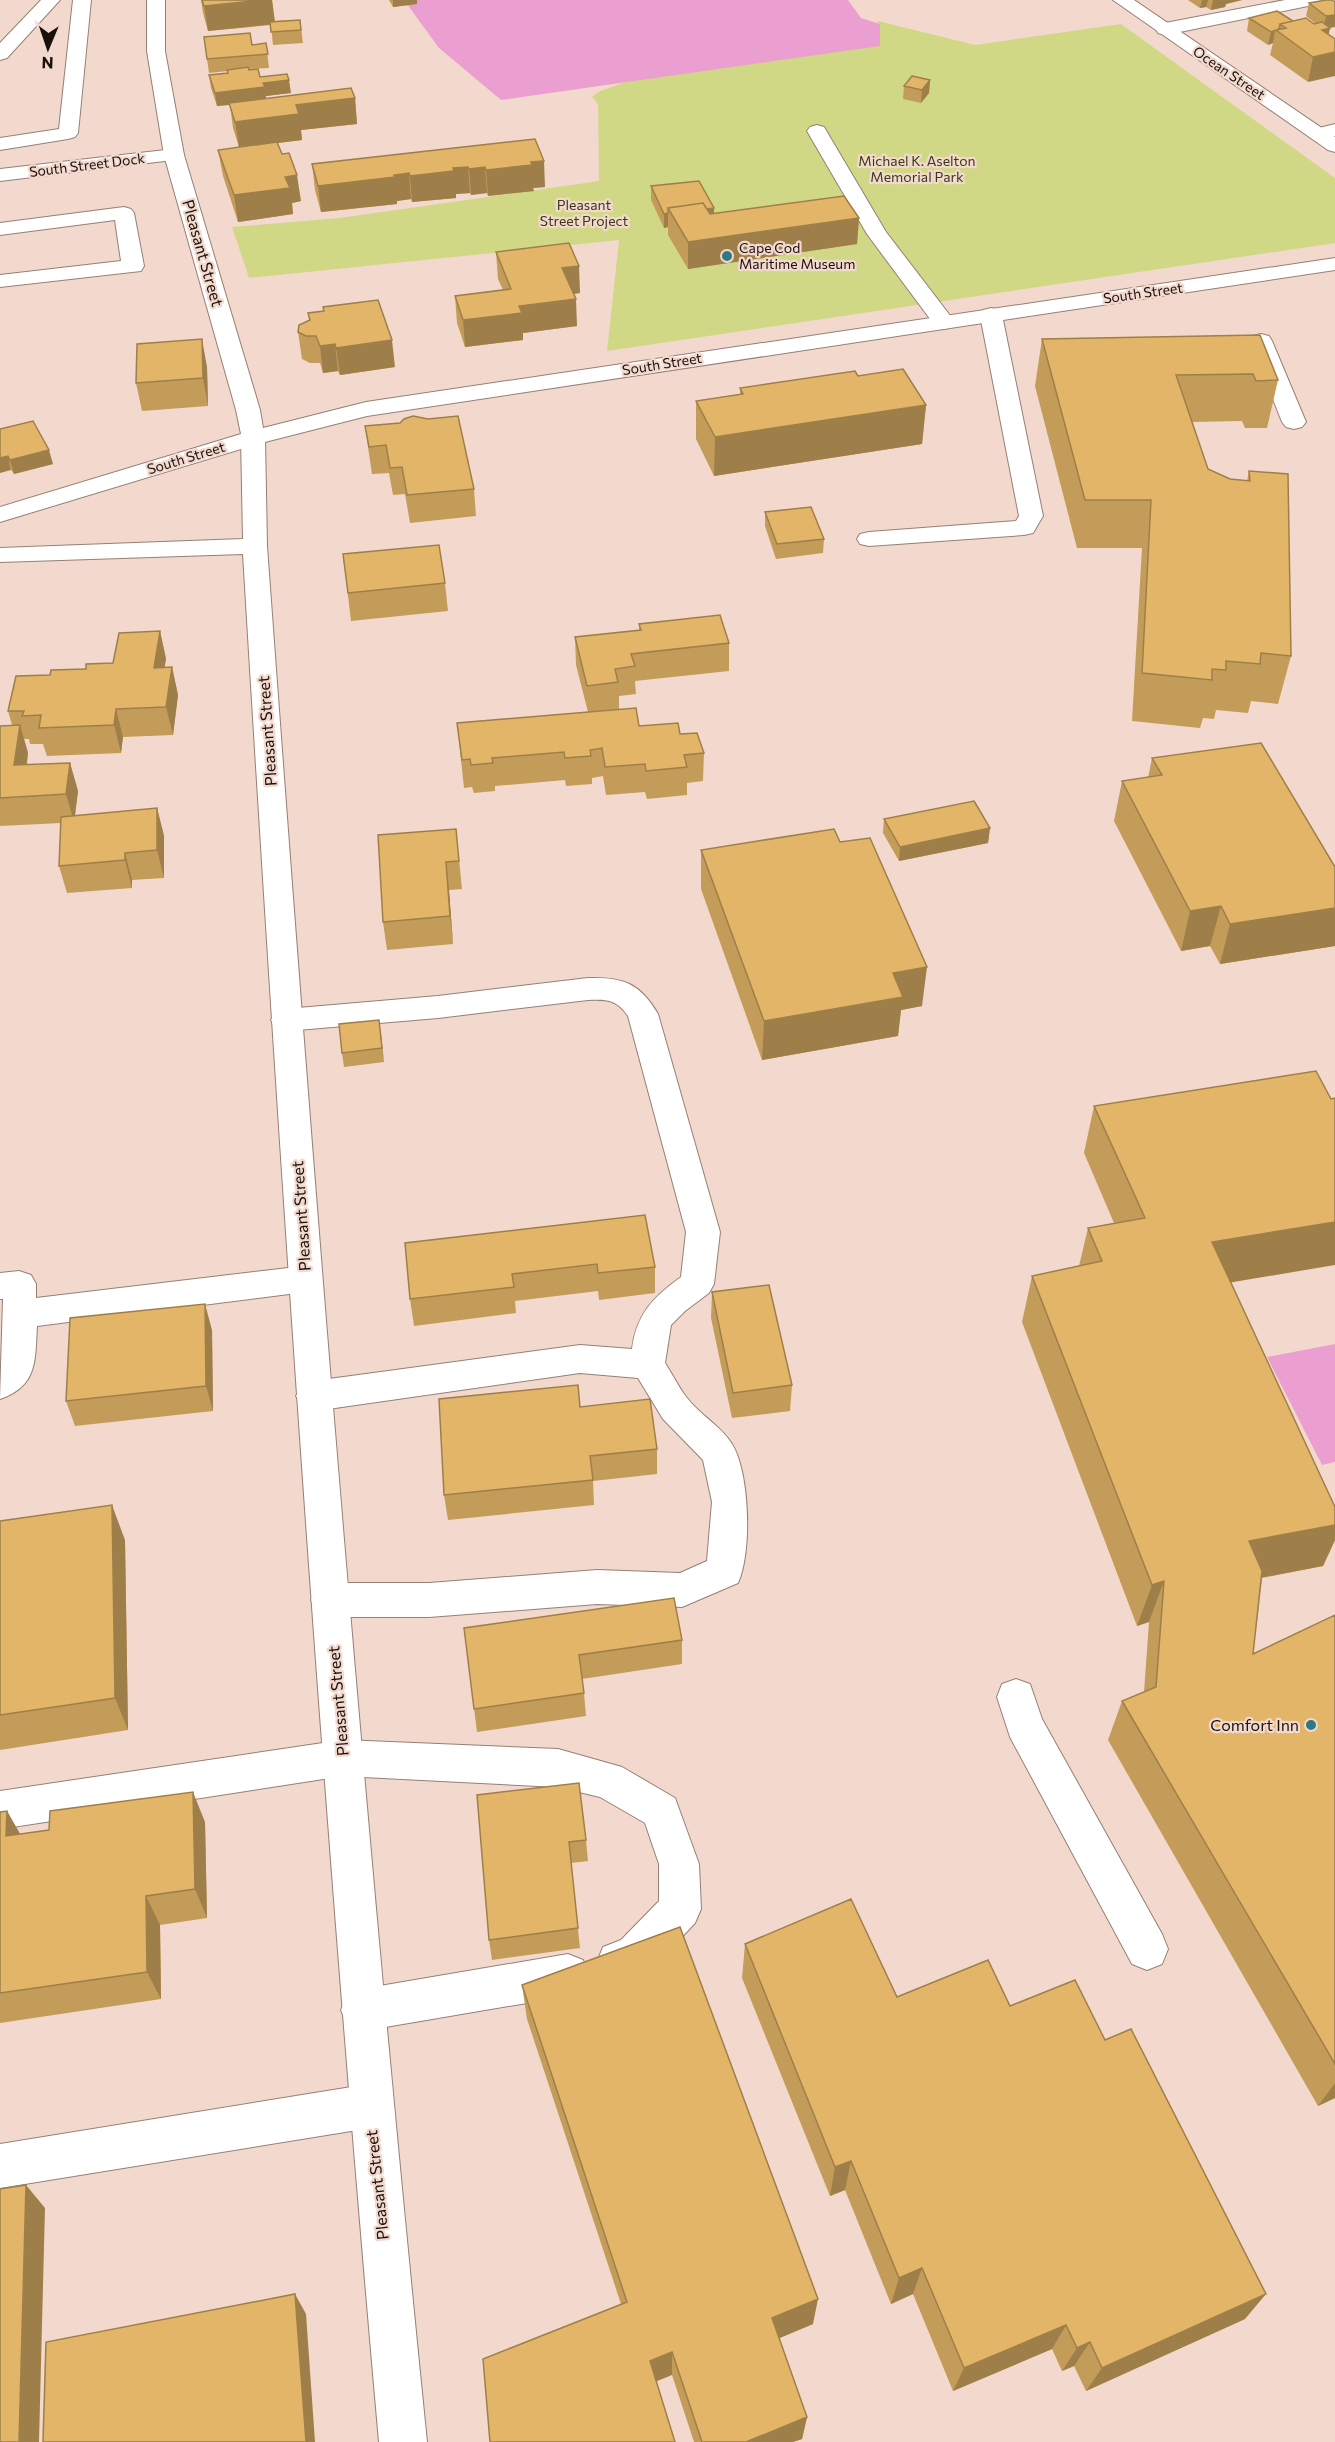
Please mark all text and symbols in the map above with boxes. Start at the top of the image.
north arrow [18,18,78,78]
street label: Ocean Street [1190,42,1269,103]
text: N [41,54,54,73]
street label: South Street Dock [28,149,146,180]
park label: Michael K. Aselton Memorial Park [858,152,976,185]
park label: Pleasant Street Project [540,196,628,229]
street label: Pleasant Street [179,197,228,309]
place label: Cape Cod Maritime Museum [739,239,855,272]
marker: Cape Cod Maritime Museum [720,249,734,263]
street label: South Street [1102,278,1184,307]
street label: South Street [621,349,703,378]
street label: South Street [145,438,227,477]
street label: Pleasant Street [253,675,280,787]
street label: Pleasant Street [287,1160,314,1272]
street label: Pleasant Street [323,1645,352,1757]
place label: Comfort Inn [1210,1715,1299,1734]
marker: Comfort Inn [1304,1718,1318,1732]
street label: Pleasant Street [361,2129,392,2241]

